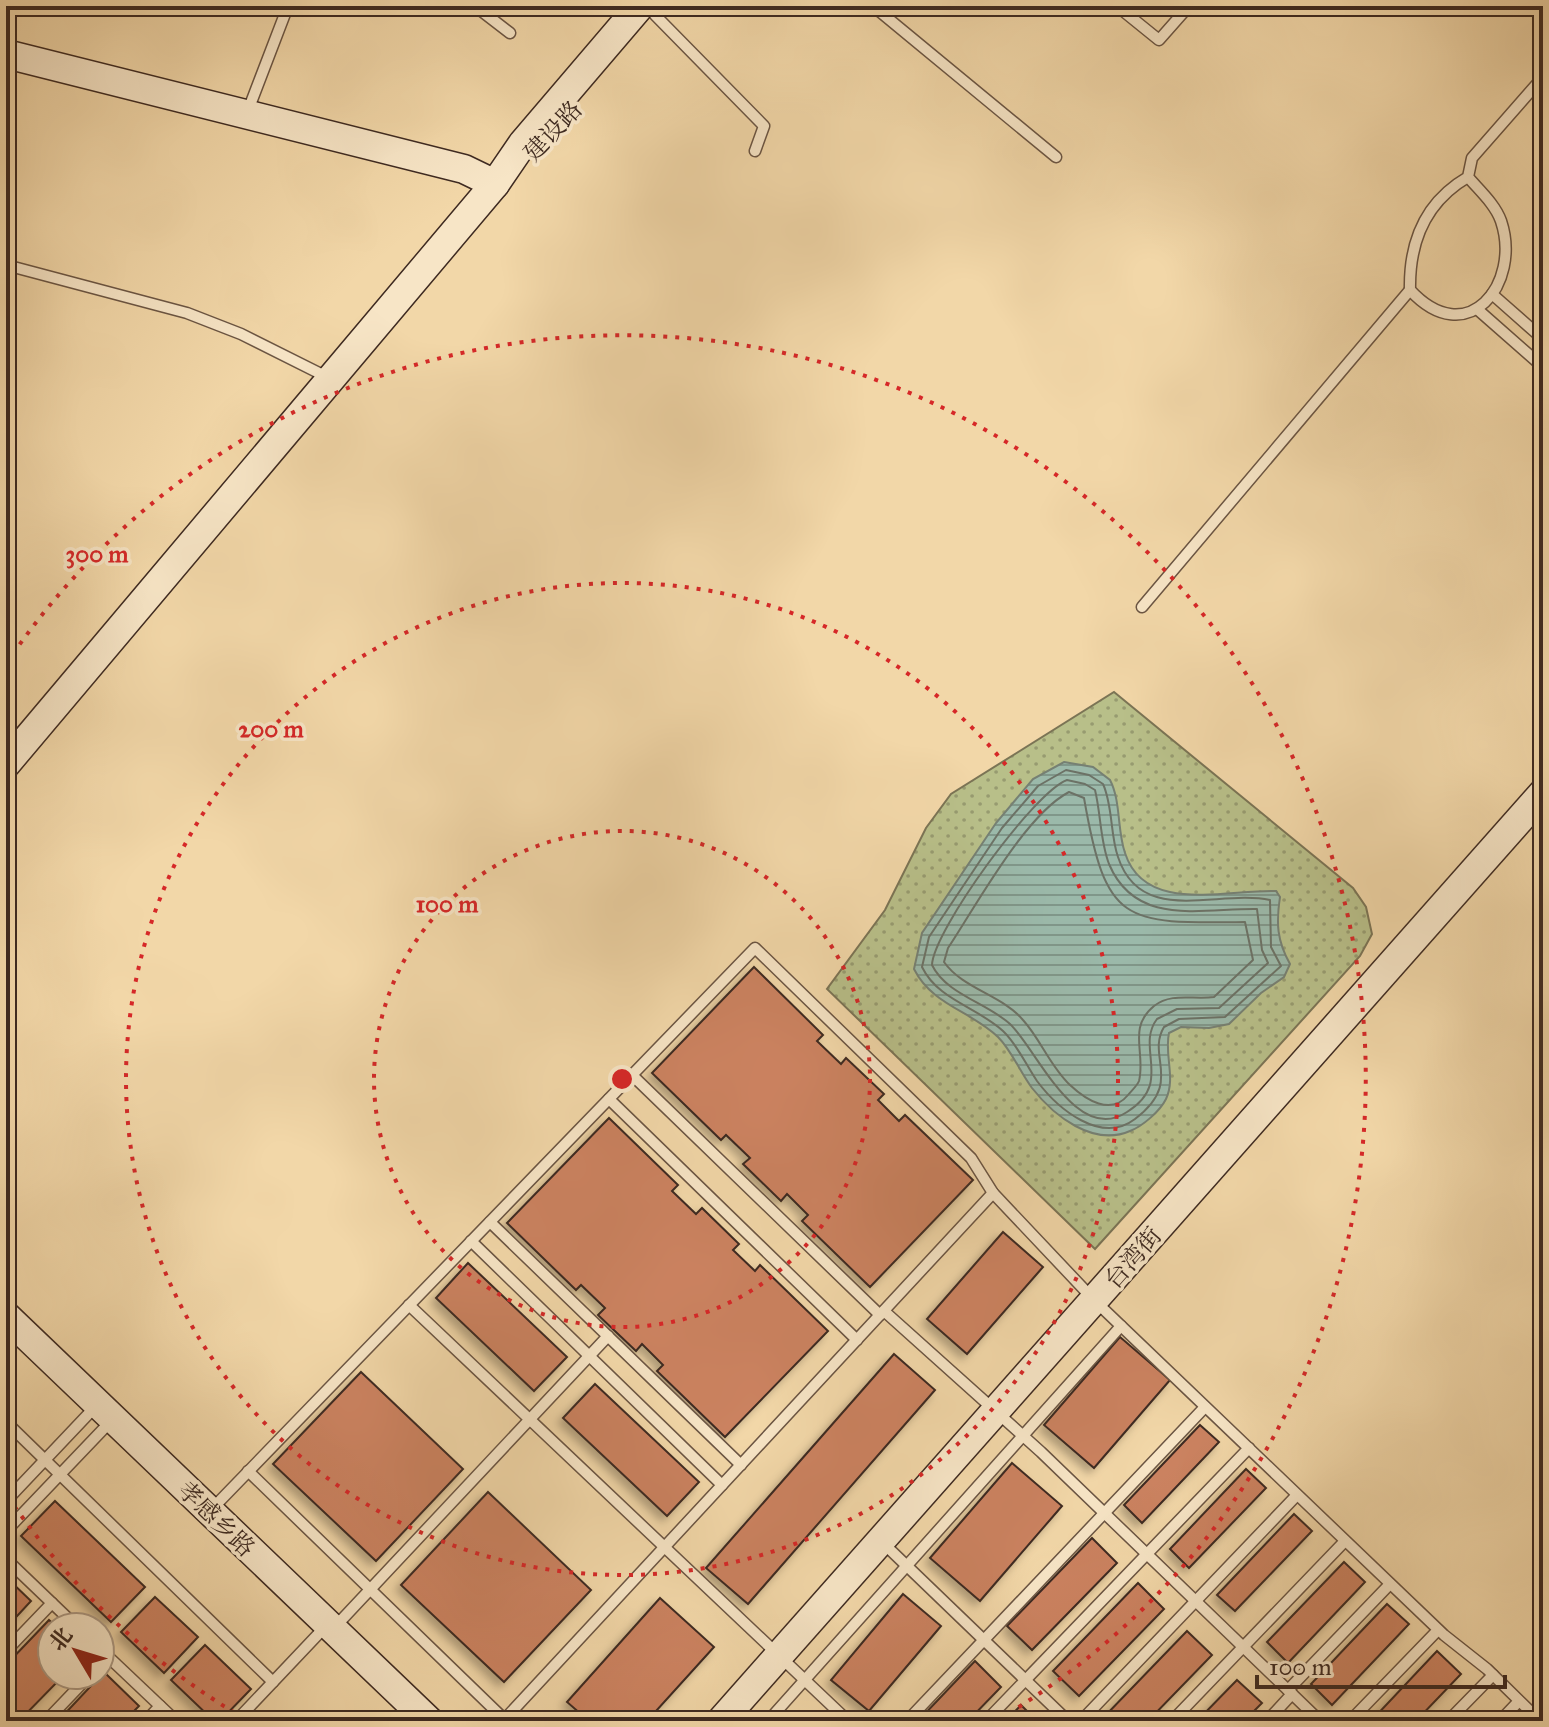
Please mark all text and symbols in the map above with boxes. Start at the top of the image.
street label: 建设路 [517,94,589,168]
text: 300 m [66,539,129,569]
text: 200 m [238,714,304,744]
text: 100 m [416,889,479,919]
centre of rings [608,1065,636,1093]
street label: 台湾街 [1098,1221,1168,1295]
street label: 孝感乡路 [171,1475,261,1563]
north arrow [36,1611,116,1691]
text: 北 [43,1622,78,1656]
scale bar [1257,1639,1505,1689]
text: 100 m [1269,1652,1332,1682]

